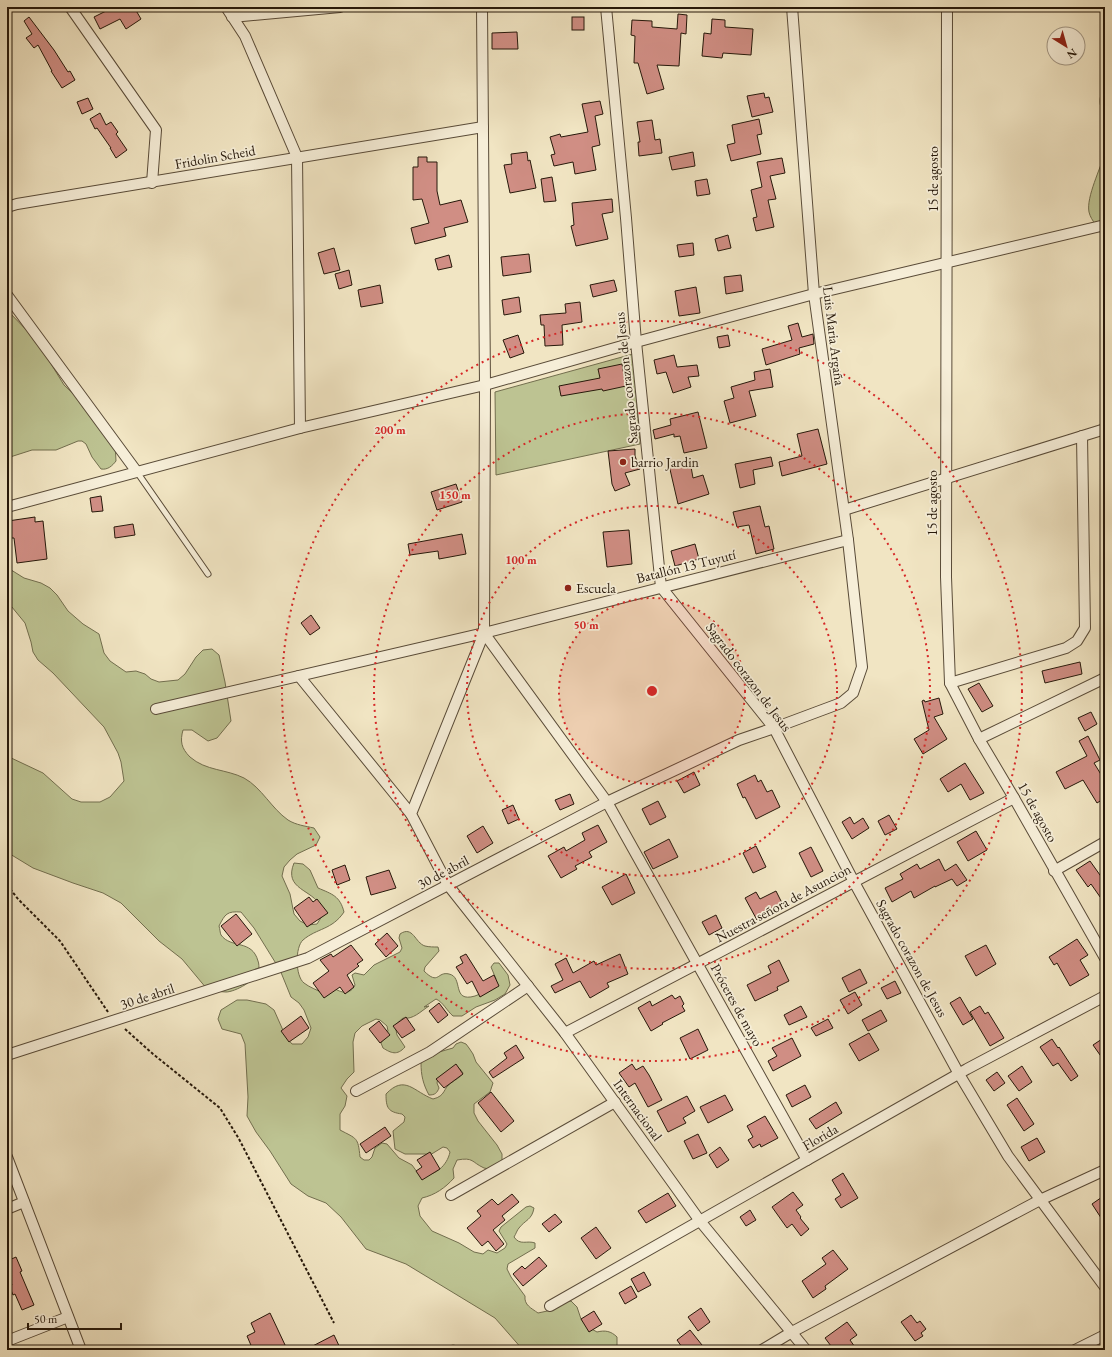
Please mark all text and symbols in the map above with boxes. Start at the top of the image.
north arrow [1046,26,1086,66]
text: N [1064,46,1080,62]
street label: Fridolin Scheid [173,141,258,173]
street label: 15 de agosto [924,146,942,212]
street label: Luis Maria Argaña [819,285,849,387]
street label: Sagrado corazon de Jesus [610,311,642,445]
text: 200 m [374,422,406,438]
place label: barrio Jardin [631,453,700,471]
marker: barrio Jardin [618,457,628,467]
street label: 15 de agosto [923,470,941,536]
text: 150 m [439,487,471,503]
street label: Batallón 13 Tuyutí [634,545,738,587]
text: 100 m [505,552,537,568]
place label: Escuela [576,579,616,597]
marker: Escuela [563,583,573,593]
text: 50 m [573,617,599,633]
street label: Sagrado corazon de Jesus [702,619,796,735]
centre of rings [645,684,659,698]
street label: 15 de agosto [1014,779,1062,845]
street label: 30 de abril [414,851,472,893]
street label: Nuestra señora de Asuncion [712,859,854,946]
street label: Sagrado corazon de Jesus [872,896,952,1020]
street label: Próceres de mayo [707,960,767,1050]
street label: 30 de abril [118,979,177,1013]
street label: Internacional [610,1076,667,1145]
street label: Florida [799,1119,841,1154]
scale bar [28,1305,121,1331]
text: 50 m [34,1311,58,1327]

